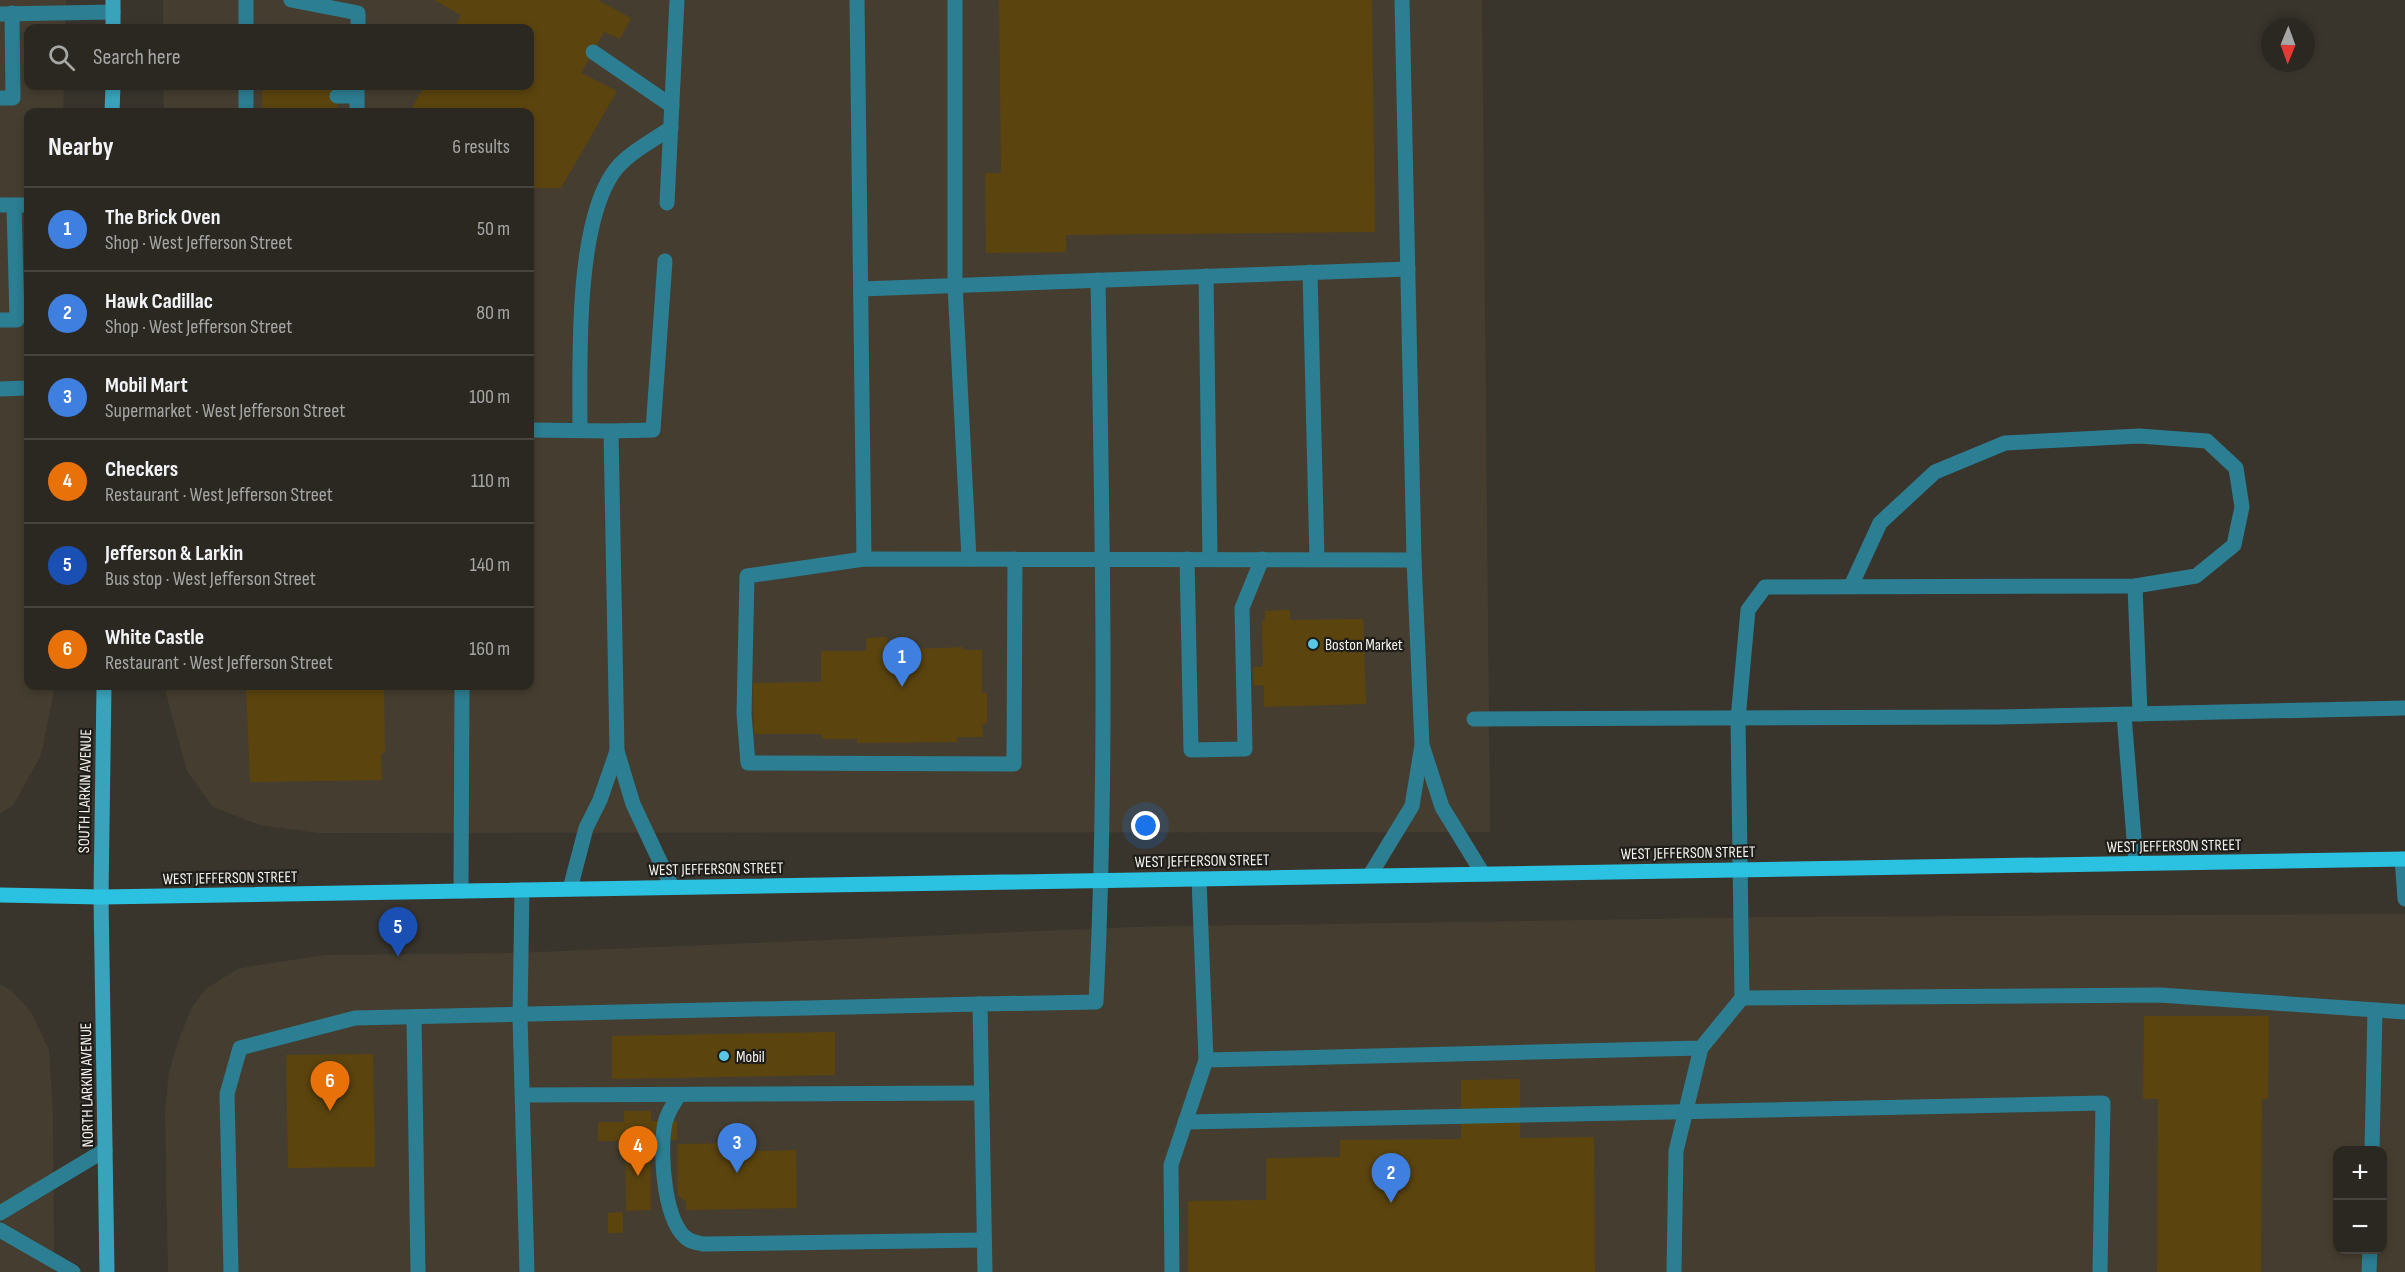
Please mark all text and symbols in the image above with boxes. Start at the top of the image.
north arrow [2261,18,2315,72]
search box [24,24,534,90]
icon: search [45,41,78,74]
text: Search here [93,44,180,71]
text: Nearby [48,132,114,163]
text: 6 results [452,135,510,159]
text: The Brick Oven [105,204,220,231]
text: 1 [64,217,71,241]
text: 50 m [477,217,510,241]
text: Shop · West Jefferson Street [105,231,292,255]
text: Hawk Cadillac [105,288,213,315]
text: 2 [63,301,72,325]
text: 80 m [476,301,510,325]
text: Shop · West Jefferson Street [105,315,292,339]
text: Mobil Mart [105,372,188,399]
text: 3 [63,385,72,409]
text: 100 m [469,385,510,409]
text: Supermarket · West Jefferson Street [105,399,345,423]
text: Checkers [105,456,178,483]
text: 4 [63,469,72,493]
text: 110 m [471,469,510,493]
text: Restaurant · West Jefferson Street [105,483,333,507]
text: Jefferson & Larkin [105,540,243,567]
text: 5 [63,553,72,577]
text: 140 m [470,553,510,577]
text: Bus stop · West Jefferson Street [105,567,316,591]
text: White Castle [105,624,204,651]
place label: Boston Market [1325,636,1403,655]
text: 6 [63,637,72,661]
text: 160 m [469,637,510,661]
marker: Boston Market [1306,637,1320,651]
pin: 1 [882,638,922,687]
text: Restaurant · West Jefferson Street [105,651,333,675]
street label: SOUTH LARKIN AVENUE [75,729,96,853]
your location [1131,811,1160,840]
street label: WEST JEFFERSON STREET [2106,836,2242,857]
street label: WEST JEFFERSON STREET [1620,843,1756,864]
street label: WEST JEFFERSON STREET [1134,851,1270,872]
street label: WEST JEFFERSON STREET [648,859,784,880]
street label: WEST JEFFERSON STREET [162,868,298,889]
pin: 5 [378,908,418,957]
street label: NORTH LARKIN AVENUE [77,1022,98,1147]
place label: Mobil [736,1048,765,1067]
marker: Mobil [717,1049,731,1063]
pin: 6 [310,1062,350,1111]
pin: 3 [718,1124,756,1173]
pin: 4 [618,1126,658,1176]
map controls [2333,1146,2387,1254]
button: + [2333,1146,2387,1200]
pin: 2 [1372,1154,1410,1203]
button: − [2333,1200,2387,1254]

